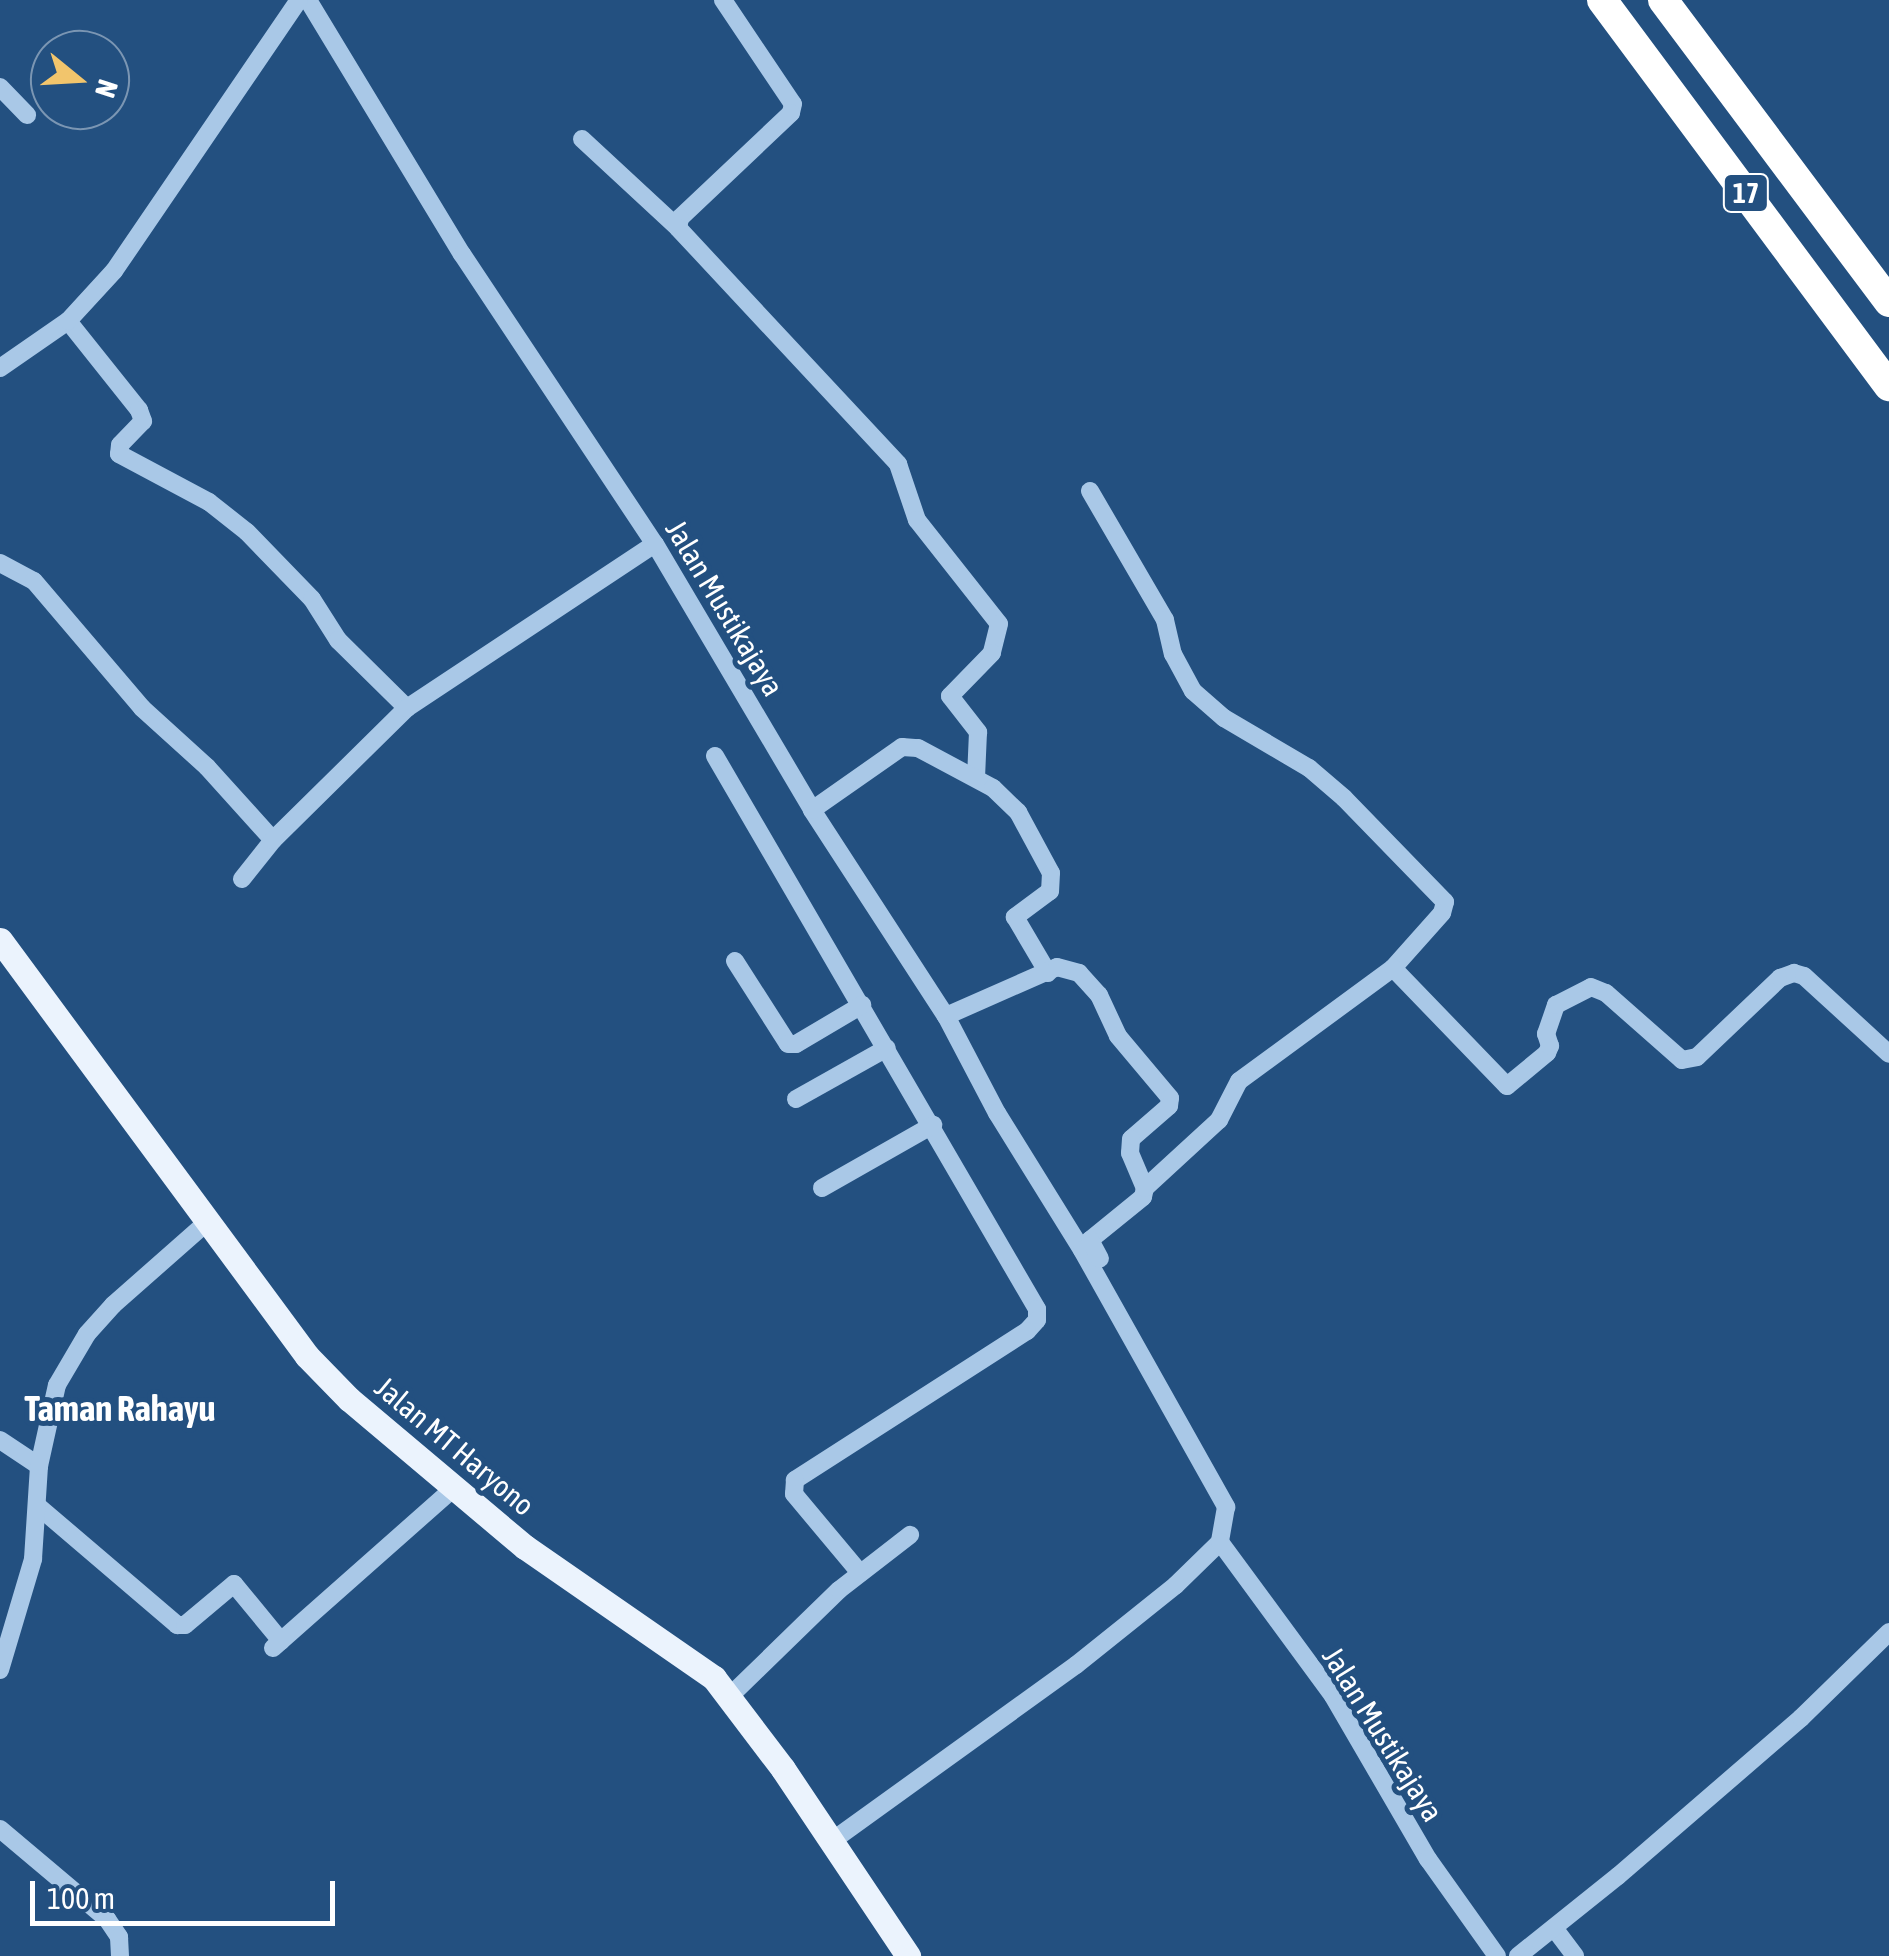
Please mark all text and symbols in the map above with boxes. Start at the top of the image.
north arrow [30,30,130,130]
text: N [89,76,124,101]
road number: 17 [1721,170,1771,216]
street label: Jalan Mustikajaya [658,514,792,702]
street label: Jalan MT Haryono [368,1369,542,1523]
district label: Taman Rahayu [25,1387,215,1429]
street label: Jalan Mustikajaya [1315,1640,1451,1828]
scale bar [35,1861,340,1923]
text: 100 m [47,1881,115,1915]

